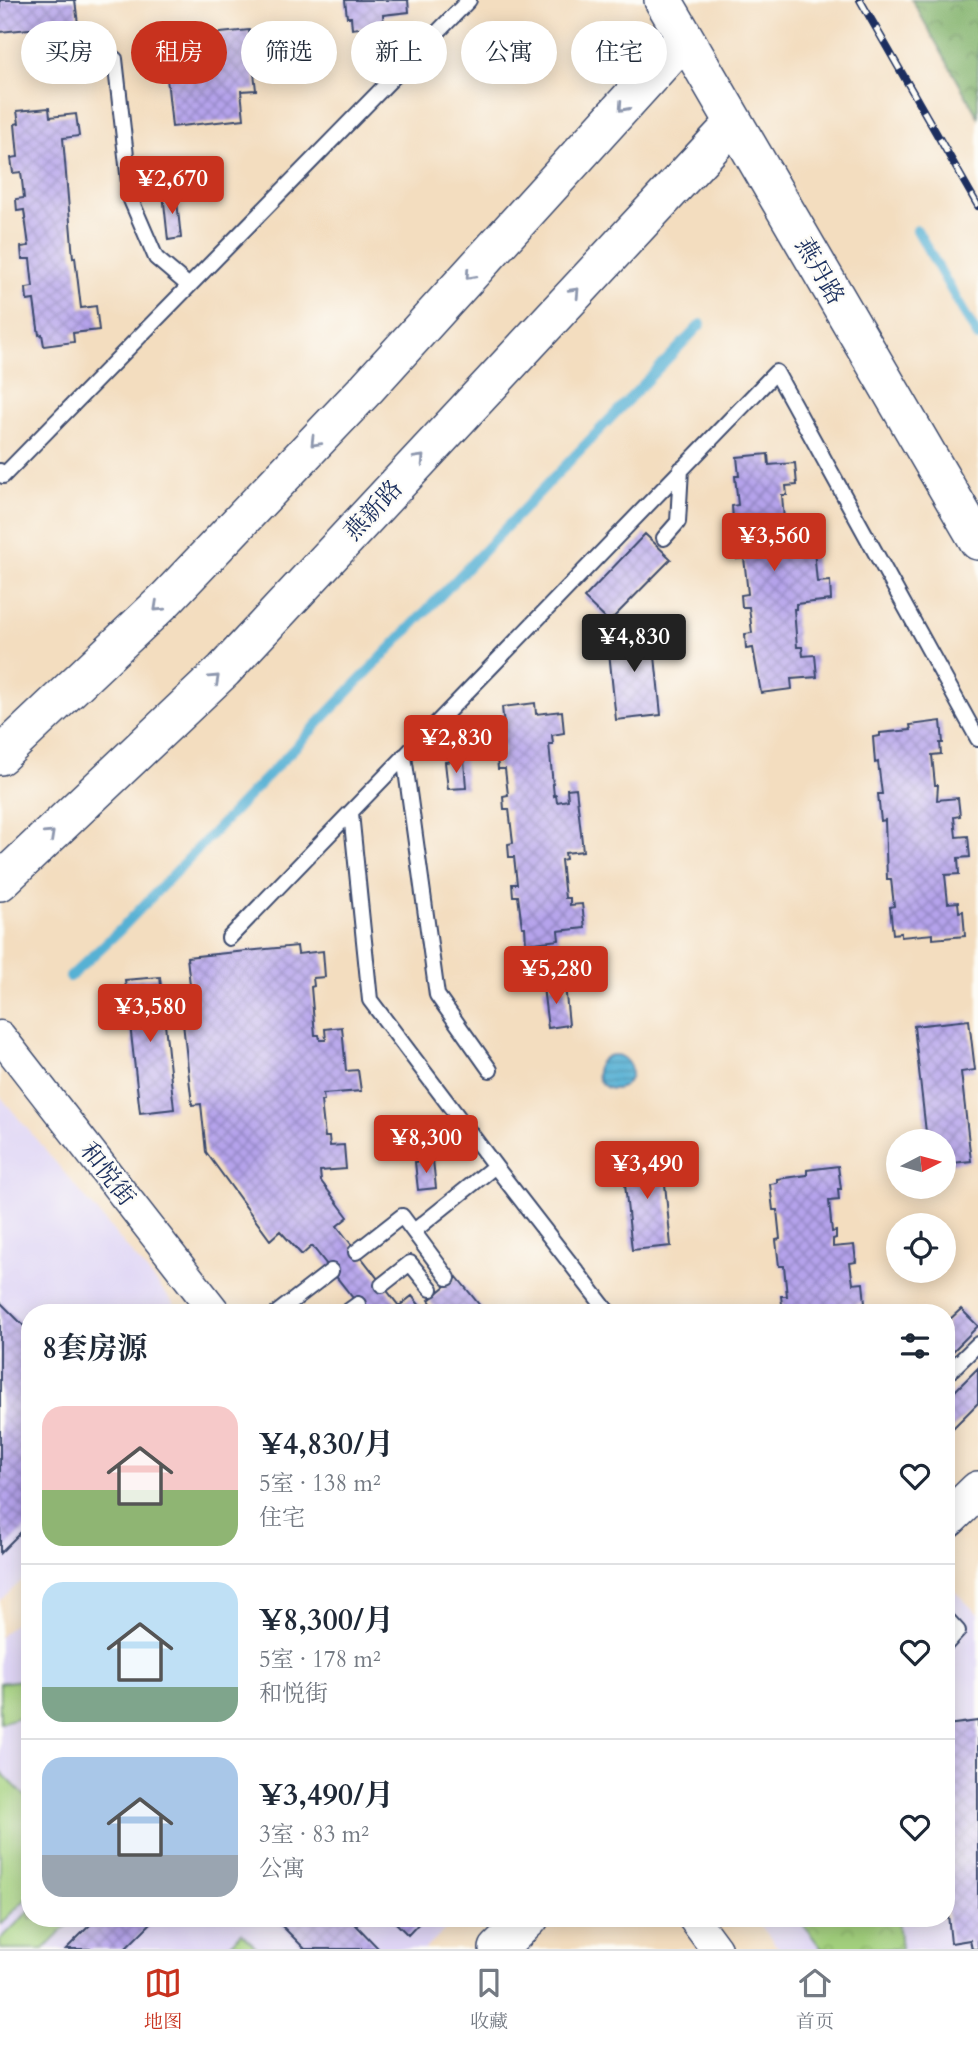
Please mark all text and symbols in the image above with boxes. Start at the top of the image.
chip: 买房 [21,21,117,84]
chip: 租房 [131,21,227,84]
chip: 筛选 [241,21,337,84]
chip: 新上 [351,21,447,84]
chip: 公寓 [461,21,557,84]
chip: 住宅 [571,21,667,84]
one-way arrow [618,99,631,112]
pin: ¥2,670 [115,156,229,216]
text: ¥2,670 [136,163,208,194]
street label: 燕丹路 [787,232,852,311]
one-way arrow [465,267,478,280]
one-way arrow [567,287,580,300]
one-way arrow [311,434,324,447]
one-way arrow [412,454,425,467]
street label: 燕新路 [337,473,410,548]
pin: ¥3,560 [717,514,831,573]
text: ¥3,560 [738,520,810,551]
one-way arrow [153,598,166,611]
pin: ¥4,830 [577,614,691,674]
text: ¥4,830 [598,621,670,652]
one-way arrow [207,674,220,687]
pin: ¥2,830 [399,716,513,775]
text: ¥2,830 [420,722,492,753]
one-way arrow [41,830,54,843]
pin: ¥5,280 [499,946,613,1006]
text: ¥5,280 [520,953,592,984]
pin: ¥3,580 [93,984,207,1044]
text: ¥3,580 [114,991,186,1022]
pin: ¥8,300 [369,1116,483,1175]
text: ¥8,300 [390,1122,462,1153]
north arrow [886,1129,956,1199]
map controls [886,1129,956,1283]
street label: 和悦街 [72,1136,143,1213]
pin: ¥3,490 [590,1142,704,1201]
text: ¥3,490 [611,1148,683,1179]
button: locate [886,1213,956,1283]
icon: filters [896,1327,934,1365]
text: 8套房源 [42,1328,147,1369]
text: ¥4,830/月 [259,1424,394,1465]
icon: home [98,1434,182,1518]
icon: heart [896,1457,934,1495]
text: 5室 · 138 m² [259,1468,381,1499]
text: 住宅 [259,1502,305,1533]
text: ¥8,300/月 [259,1600,394,1641]
icon: home [98,1610,182,1694]
icon: heart [896,1633,934,1671]
text: 5室 · 178 m² [259,1644,381,1675]
text: 和悦街 [259,1678,328,1709]
text: ¥3,490/月 [259,1775,394,1816]
icon: home [98,1785,182,1869]
icon: heart [896,1808,934,1846]
text: 3室 · 83 m² [259,1819,369,1850]
text: 公寓 [259,1853,305,1884]
tab: 地图 [144,1964,182,2035]
tab: 收藏 [470,1964,508,2035]
tab: 首页 [796,1964,834,2035]

